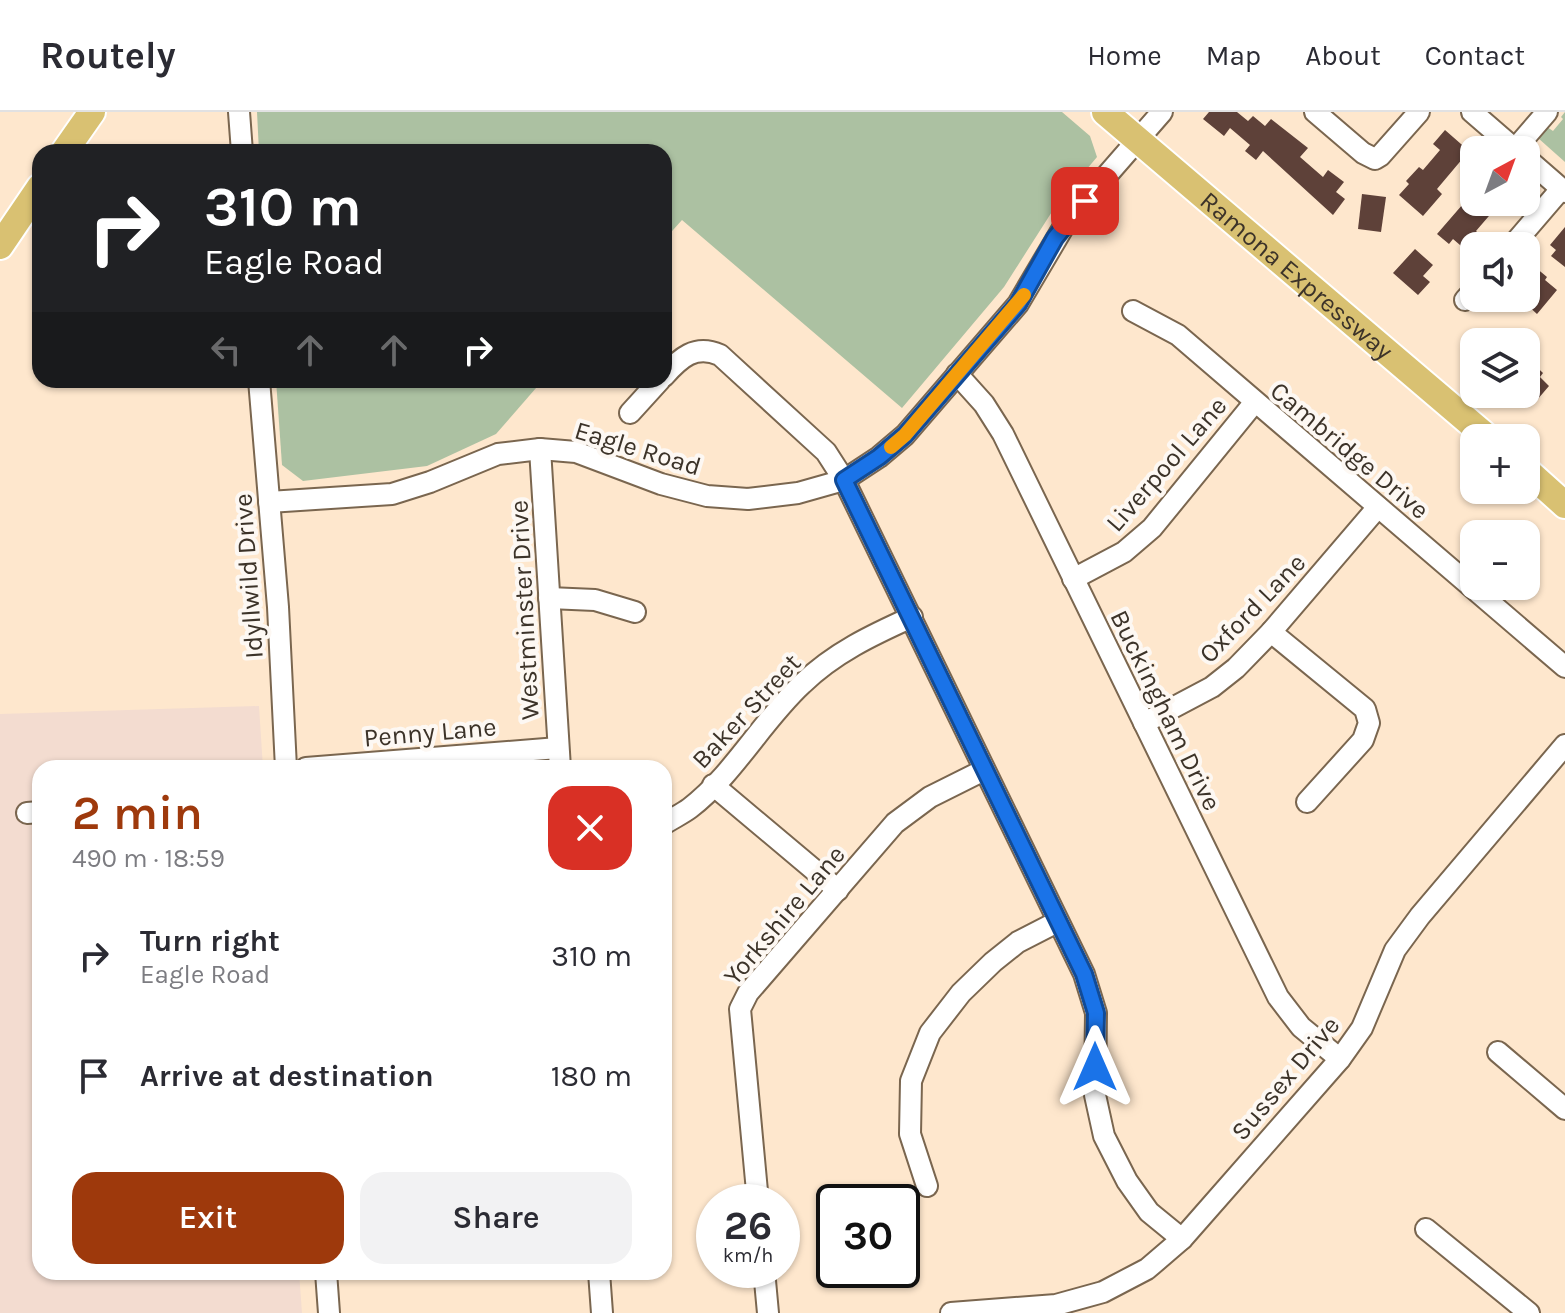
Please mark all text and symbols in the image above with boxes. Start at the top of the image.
text: Routely [40,33,176,78]
text: Home [1087,39,1162,72]
text: Map [1206,39,1261,72]
text: About [1305,39,1381,72]
text: Contact [1425,39,1525,72]
north arrow [1460,136,1540,216]
map controls [1460,136,1540,600]
pin [1051,167,1119,235]
text: 310 m [204,174,362,239]
icon: right [72,176,176,280]
icon: arrive [1063,179,1107,223]
street label: Ramona Expressway [1194,185,1399,366]
button: sound [1460,232,1540,312]
text: Eagle Road [204,241,384,283]
icon: left [204,328,248,372]
icon: ahead [288,328,332,372]
icon: ahead [372,328,416,372]
icon: right [456,328,500,372]
button: layers [1460,328,1540,408]
street label: Cambridge Drive [1264,375,1435,526]
street label: Liverpool Lane [1099,391,1233,538]
street label: Eagle Road [571,415,705,482]
button: + [1460,424,1540,504]
street label: Idyllwild Drive [227,492,270,660]
street label: Westminster Drive [503,499,546,721]
button: − [1460,520,1540,600]
street label: Oxford Lane [1193,547,1312,669]
street label: Buckingham Drive [1104,605,1228,816]
street label: Baker Street [685,647,807,775]
street label: Penny Lane [362,711,498,754]
text: 2 min [72,785,203,841]
button: close [548,786,632,870]
street label: Yorkshire Lane [717,839,852,991]
text: 490 m · 18:59 [72,843,225,874]
text: Turn right [140,923,280,959]
icon: right [72,934,116,978]
text: 310 m [551,938,632,974]
text: Eagle Road [140,959,270,990]
street label: Sussex Drive [1225,1010,1346,1147]
position arrow [1053,1025,1137,1109]
icon: arrive [72,1054,116,1098]
text: Arrive at destination [140,1058,434,1094]
text: 180 m [551,1058,632,1094]
button: Exit [72,1172,344,1264]
button: Share [360,1172,632,1264]
speed limit sign: 30 [816,1184,920,1288]
text: 26 [724,1202,772,1249]
text: km/h [723,1244,773,1267]

